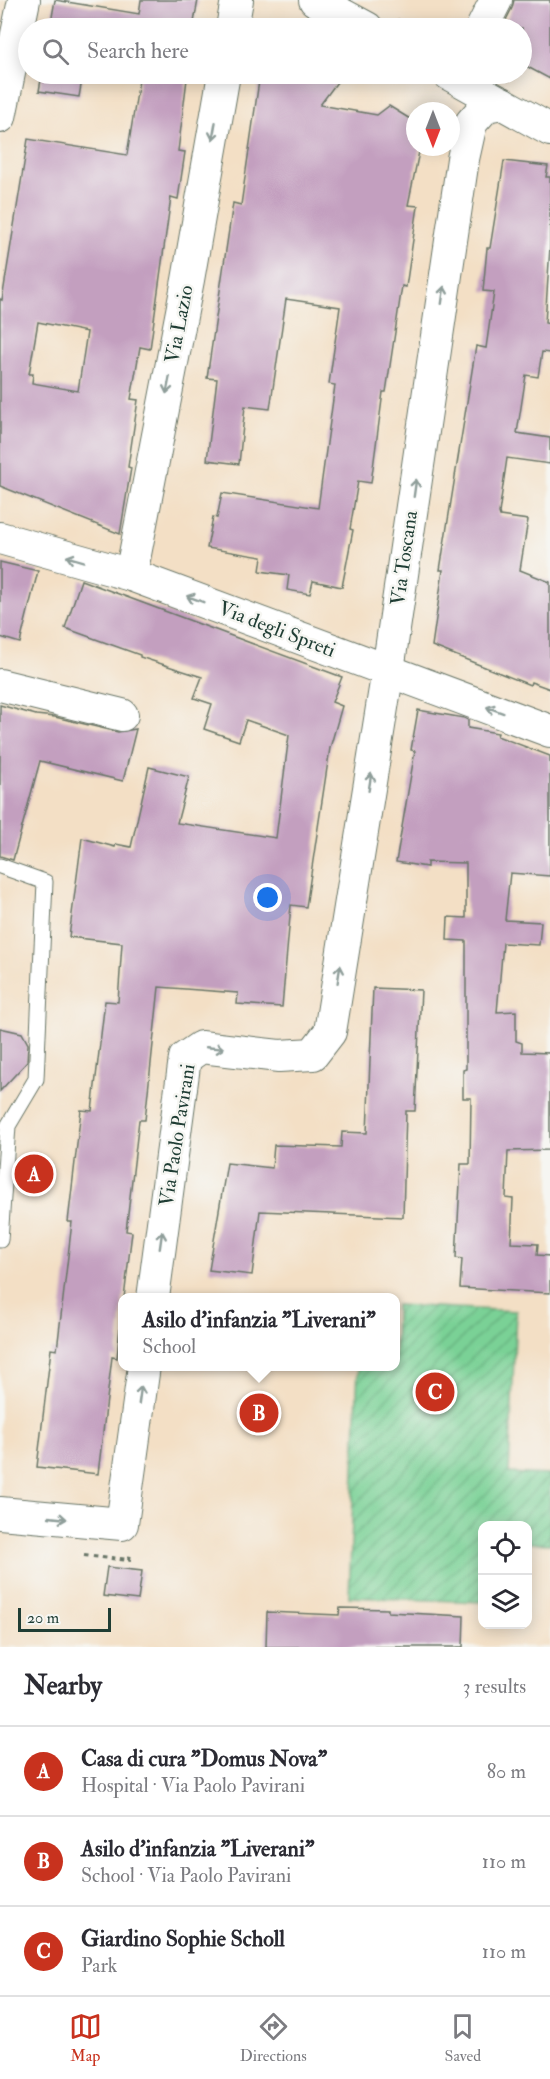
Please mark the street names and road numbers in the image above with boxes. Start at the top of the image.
street label: Via Lazio [159,283,199,365]
street label: Via Toscana [385,508,423,607]
street label: Via degli Spreti [215,595,339,664]
street label: Via Paolo Pavirani [153,1062,201,1208]

